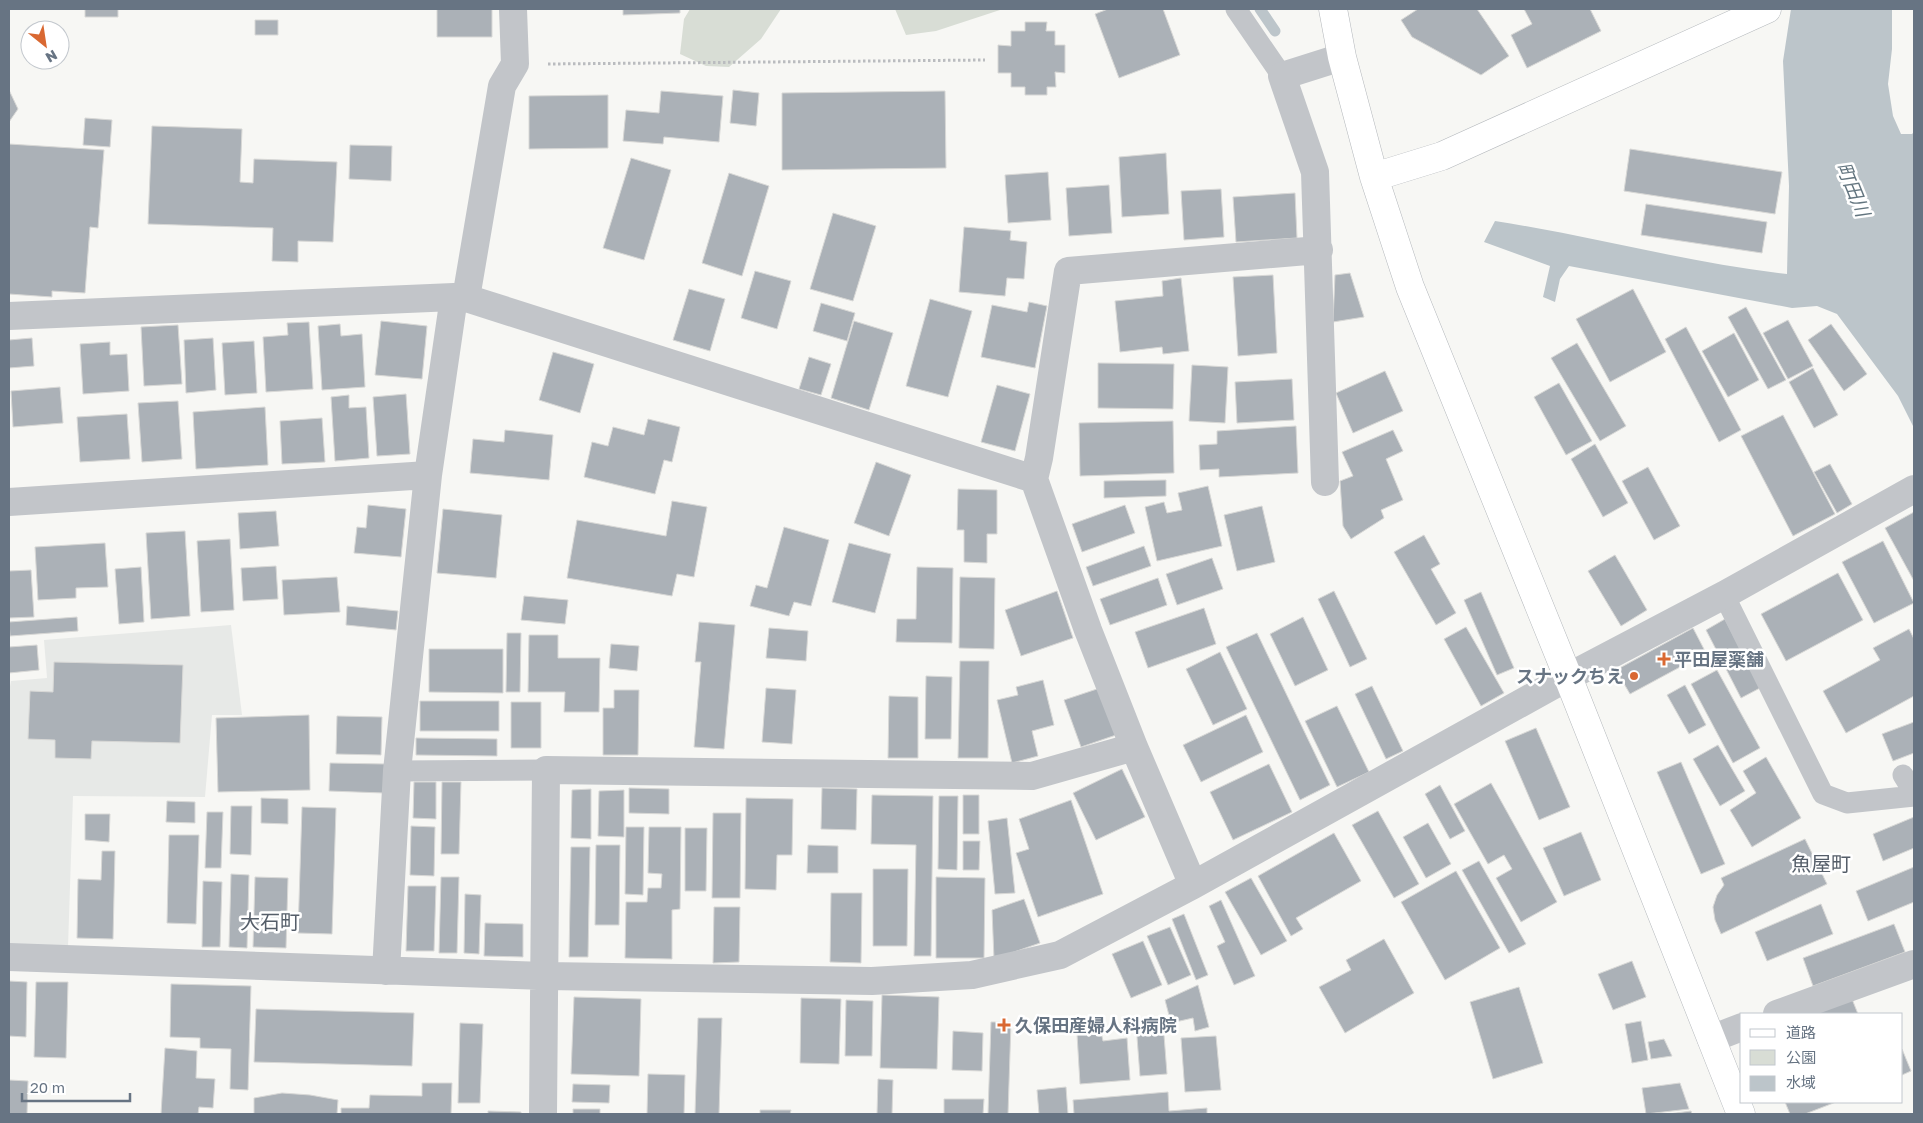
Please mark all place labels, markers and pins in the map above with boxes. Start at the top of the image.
place label: 平田屋薬舗 [1674,648,1764,670]
marker: 平田屋薬舗 [1658,653,1670,665]
place label: スナックちえ [1516,665,1624,687]
marker: スナックちえ [1628,670,1640,682]
place label: 久保田産婦人科病院 [1015,1014,1177,1036]
marker: 久保田産婦人科病院 [997,1018,1011,1032]

